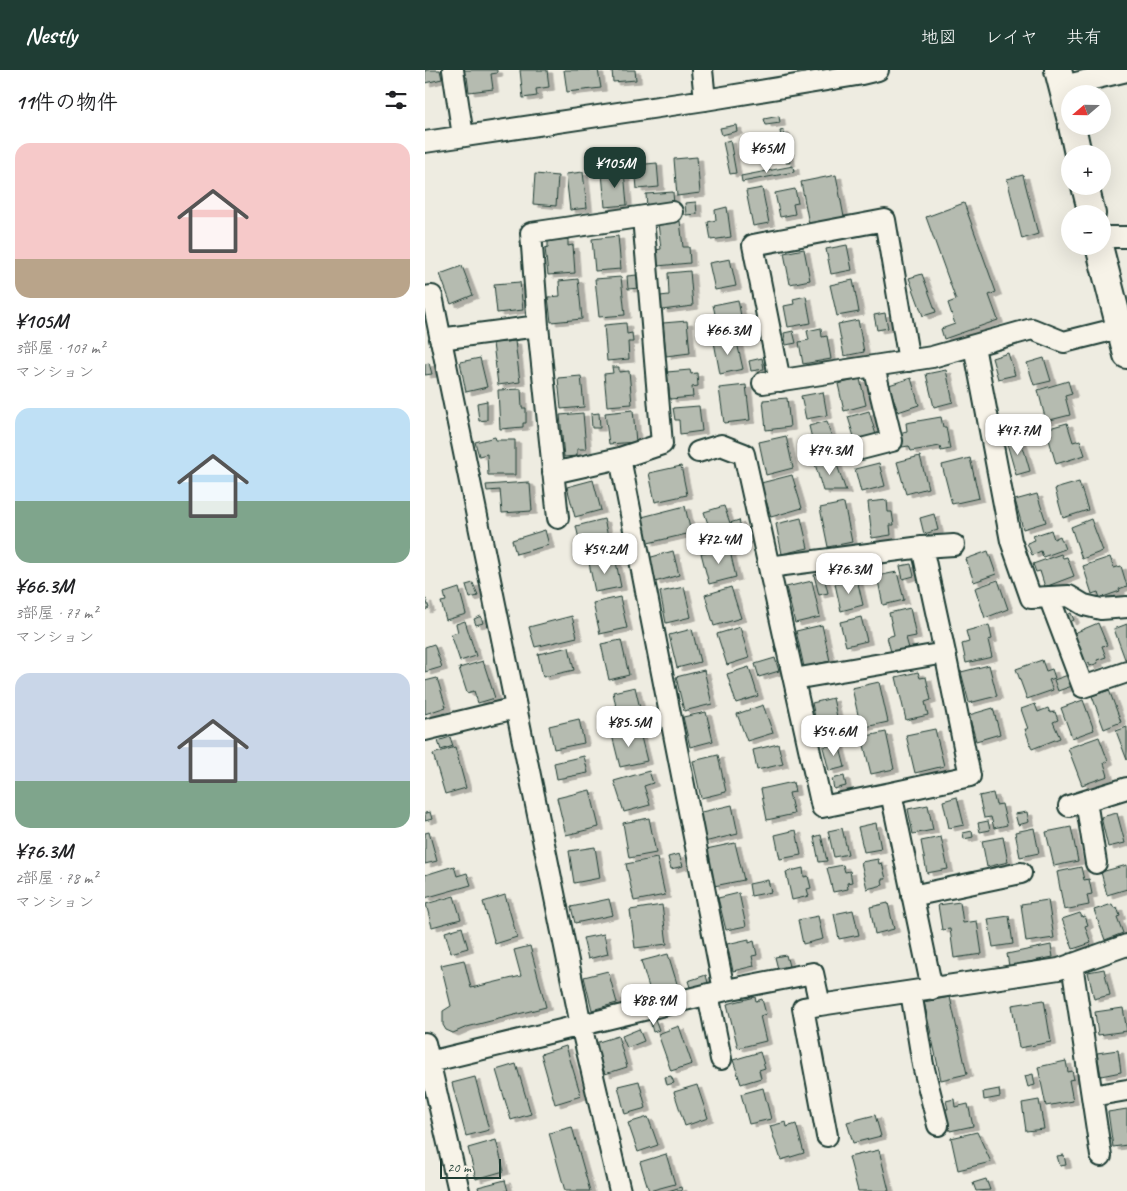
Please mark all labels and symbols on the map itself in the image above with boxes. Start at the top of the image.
north arrow [1061,85,1111,135]
pin: ¥65M [737,132,797,174]
pin: ¥105M [580,146,650,189]
pin: ¥66.3M [687,314,769,356]
pin: ¥47.7M [977,414,1059,456]
pin: ¥74.3M [789,434,871,476]
pin: ¥72.4M [678,522,760,565]
pin: ¥54.2M [564,532,646,575]
pin: ¥76.3M [808,552,890,595]
pin: ¥85.5M [588,706,670,748]
pin: ¥54.6M [793,714,875,757]
pin: ¥88.9M [613,984,695,1026]
scale bar [440,1156,501,1179]

